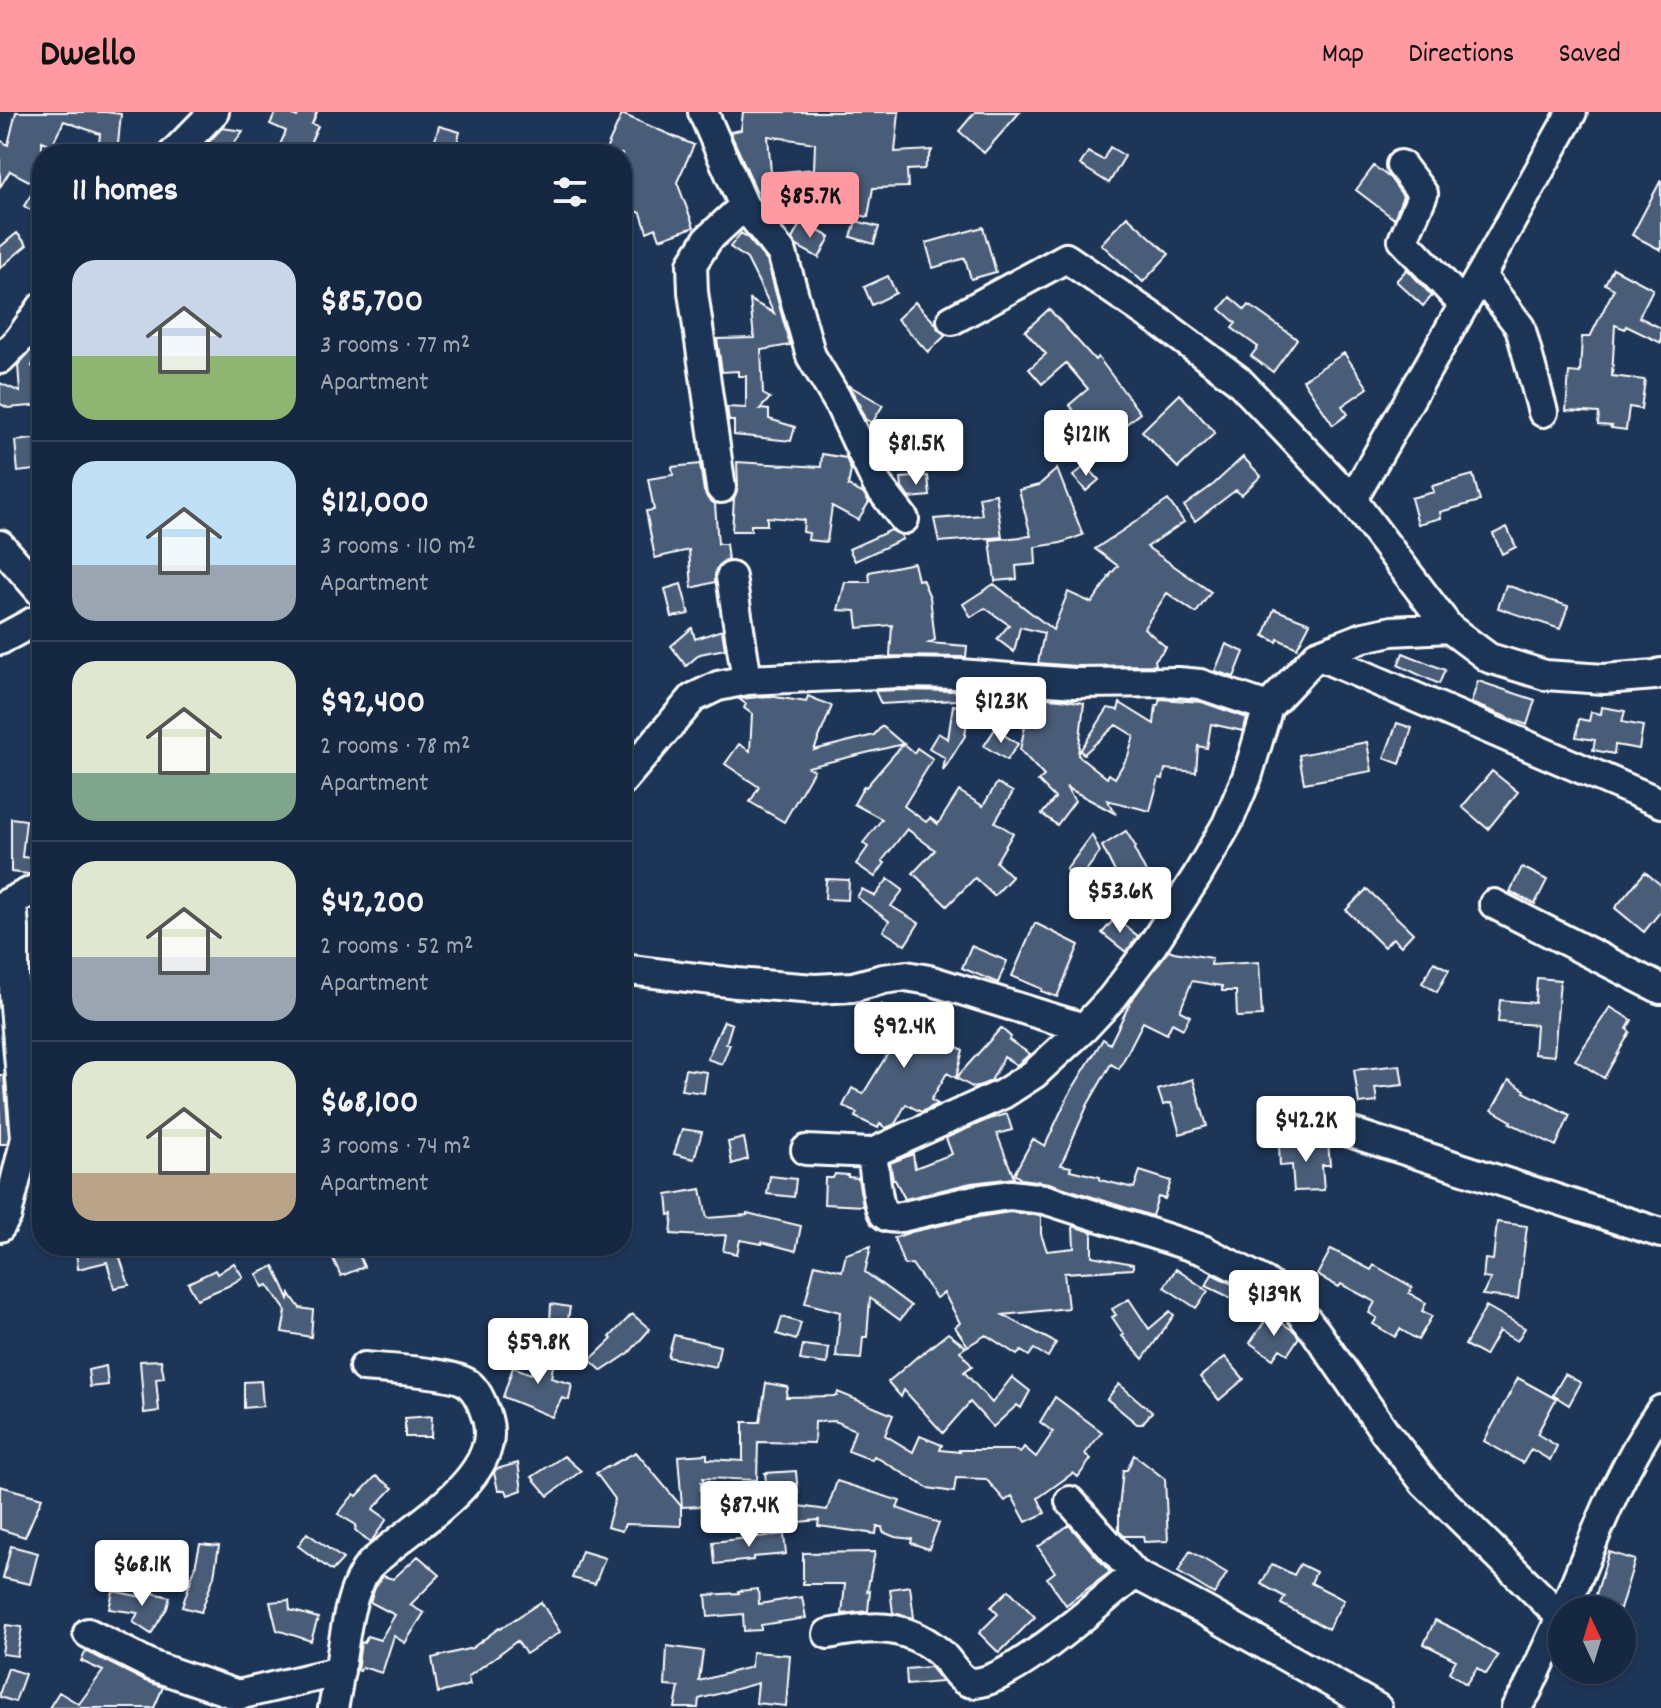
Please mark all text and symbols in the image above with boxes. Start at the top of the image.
text: Dwello [40,29,136,84]
text: Map [1322,36,1364,76]
text: Directions [1408,36,1514,76]
text: Saved [1558,36,1621,76]
text: 11 homes [72,168,178,217]
icon: filters [548,170,592,214]
pin: $85.7K [745,172,875,240]
text: $85.7K [779,179,841,216]
text: $85,700 [320,279,423,328]
icon: home [136,292,232,388]
text: 3 rooms · 77 m² [320,328,470,365]
text: Apartment [320,365,429,402]
pin: $121K [1030,410,1142,478]
text: $121K [1062,417,1110,454]
pin: $81.5K [851,419,981,487]
text: $81.5K [887,426,945,463]
text: $121,000 [320,480,429,529]
icon: home [136,493,232,589]
text: 3 rooms · 110 m² [320,529,476,566]
text: Apartment [320,566,429,603]
pin: $123K [945,677,1057,745]
text: $92,400 [320,680,425,729]
text: $123K [974,684,1028,721]
icon: home [136,693,232,789]
text: 2 rooms · 78 m² [320,729,470,766]
text: Apartment [320,766,429,803]
pin: $53.6K [1055,867,1185,935]
text: $53.6K [1087,874,1153,911]
text: $42,200 [320,880,425,929]
icon: home [136,893,232,989]
text: 2 rooms · 52 m² [320,929,473,966]
text: Apartment [320,966,429,1003]
pin: $92.4K [839,1002,969,1070]
text: $92.4K [872,1009,936,1046]
text: $68,100 [320,1080,419,1129]
icon: home [136,1093,232,1189]
pin: $42.2K [1241,1096,1371,1164]
text: $42.2K [1274,1103,1338,1140]
text: 3 rooms · 74 m² [320,1129,471,1166]
text: Apartment [320,1166,429,1203]
pin: $139K [1218,1270,1330,1338]
text: $139K [1247,1277,1301,1314]
pin: $59.8K [473,1318,603,1386]
text: $59.8K [506,1325,570,1362]
pin: $87.4K [684,1481,814,1549]
text: $87.4K [719,1488,779,1525]
pin: $68.1K [77,1540,207,1608]
text: $68.1K [113,1547,171,1584]
north arrow [1548,1596,1636,1684]
map controls [1548,1596,1636,1684]

